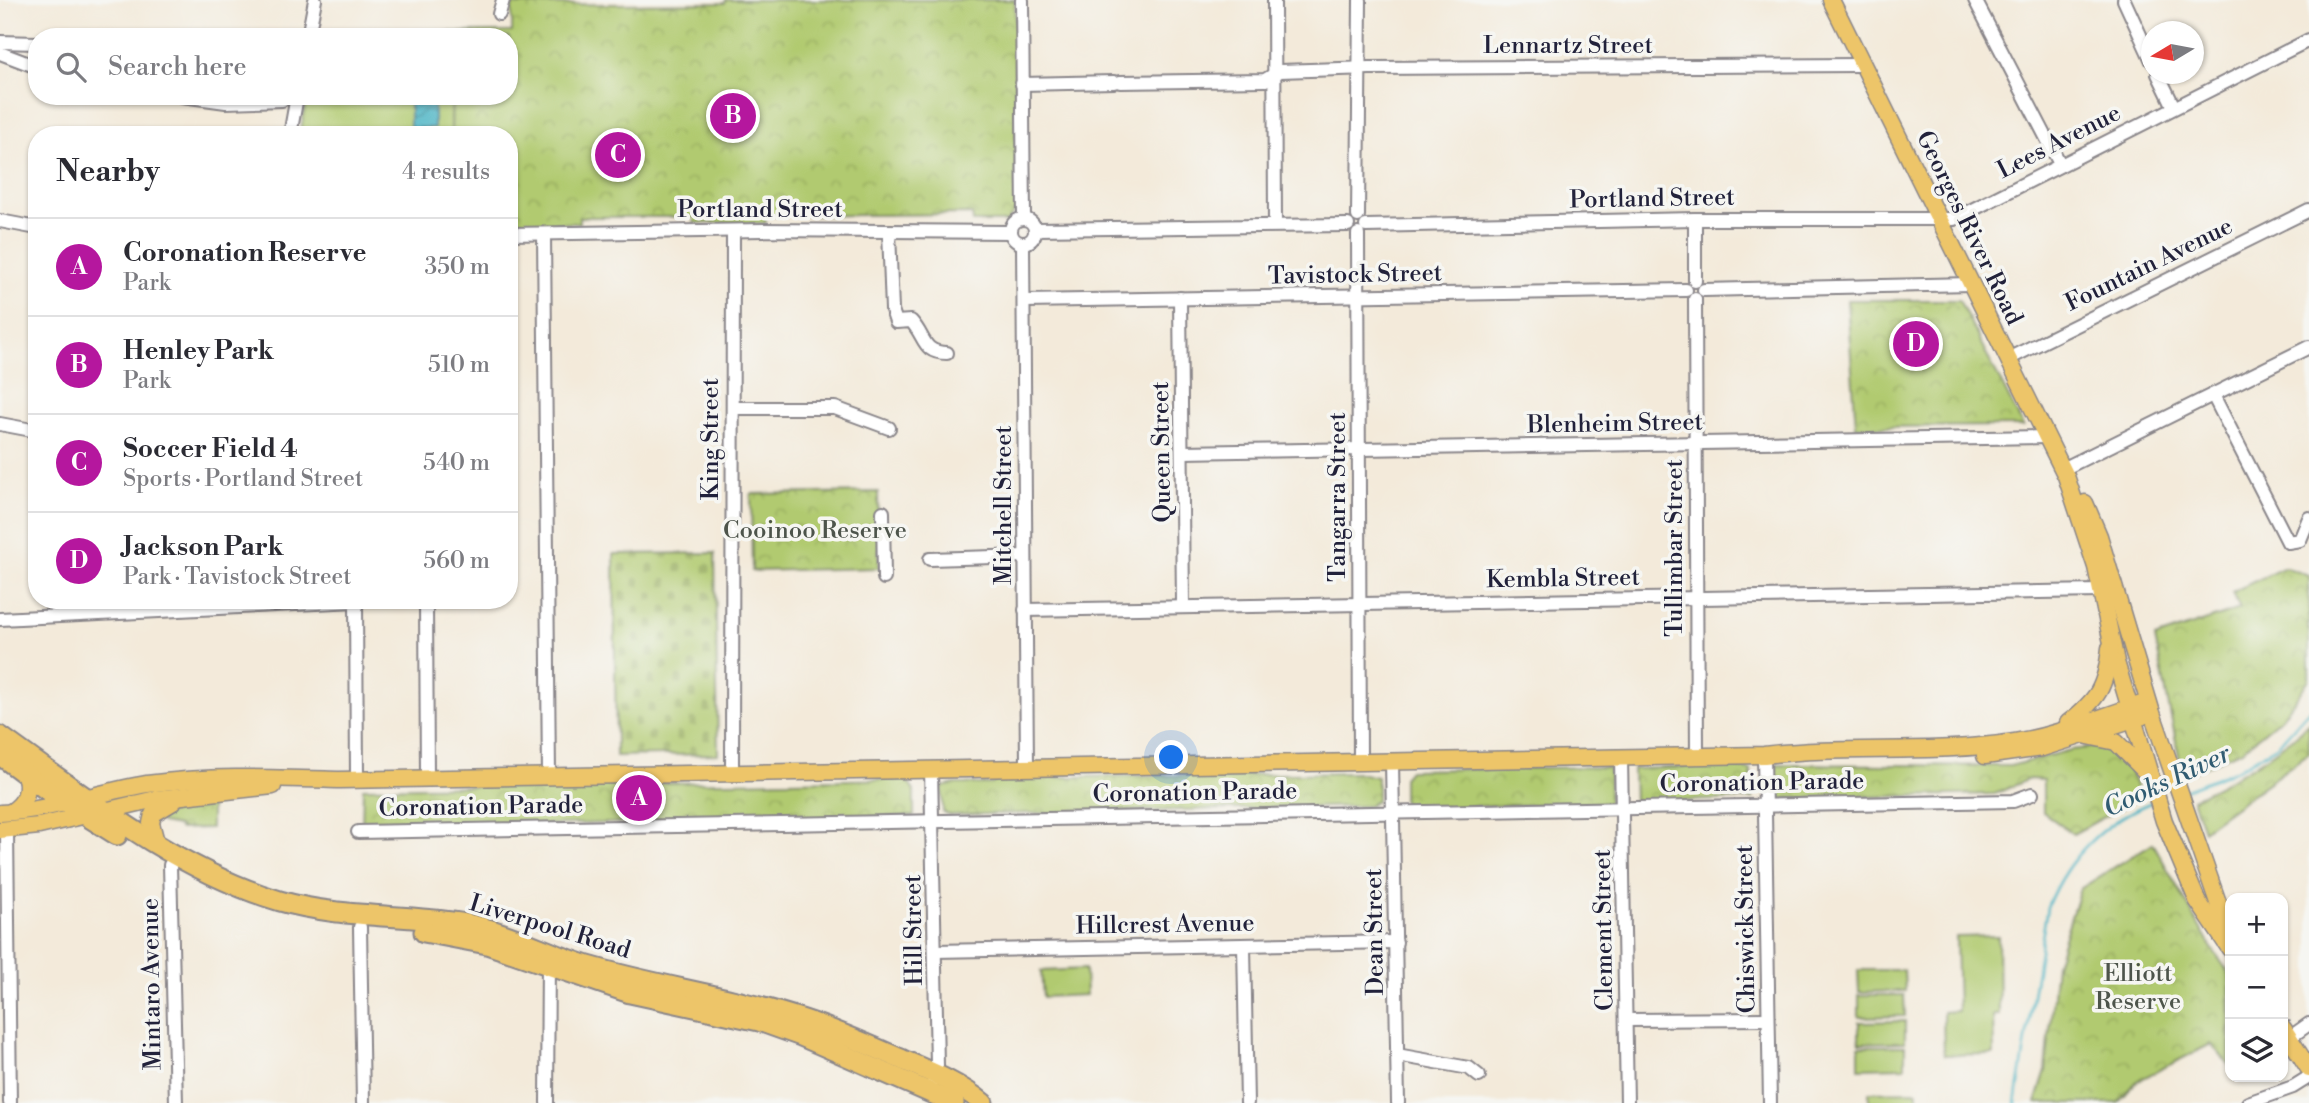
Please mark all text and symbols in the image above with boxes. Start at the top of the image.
north arrow [2141,21,2204,84]
search box [28,28,518,105]
street label: Lennartz Street [1483,31,1653,61]
icon: search [52,48,90,86]
text: Search here [108,51,247,83]
pin: B [710,90,756,142]
street label: Lees Avenue [1992,98,2126,186]
street label: Georges River Road [1909,126,2029,330]
pin: C [595,129,641,181]
text: Nearby [56,153,160,191]
text: 4 results [402,158,490,186]
street label: Portland Street [1569,183,1735,215]
street label: Portland Street [677,195,843,225]
street label: Fountain Avenue [2060,211,2238,319]
text: Coronation Reserve [123,237,366,269]
text: A [71,253,87,281]
text: 350 m [424,253,490,281]
street label: Tavistock Street [1268,258,1443,292]
text: Park [123,269,171,297]
pin: D [1893,318,1939,370]
text: Henley Park [123,335,274,367]
text: B [70,351,88,379]
text: 510 m [428,351,490,379]
text: Park [123,367,171,395]
street label: King Street [696,377,726,500]
street label: Queen Street [1146,381,1178,523]
street label: Blenheim Street [1526,407,1704,441]
street label: Tangarra Street [1323,412,1353,582]
street label: Mitchell Street [989,425,1019,585]
text: Soccer Field 4 [123,433,298,465]
text: C [71,449,87,477]
text: 540 m [423,449,490,477]
street label: Tullimbar Street [1660,458,1690,637]
text: Sports · Portland Street [123,465,363,493]
park label: Cooinoo Reserve [723,516,907,546]
text: Jackson Park [123,531,283,563]
text: D [70,547,88,575]
text: 560 m [423,547,490,575]
text: Park · Tavistock Street [123,563,351,591]
street label: Kembla Street [1486,563,1641,595]
water label: Cooks River [2098,737,2237,824]
your location [1154,740,1188,774]
street label: Coronation Parade [1659,766,1865,800]
pin: A [616,772,662,824]
street label: Coronation Parade [1092,776,1298,810]
street label: Coronation Parade [378,790,584,824]
street label: Chiswick Street [1730,844,1762,1014]
street label: Clement Street [1588,848,1620,1011]
street label: Dean Street [1359,868,1391,996]
street label: Hill Street [898,874,930,986]
street label: Liverpool Road [466,888,635,966]
map controls [2225,893,2288,1082]
button: + [2225,893,2288,956]
street label: Mintaro Avenue [136,898,168,1070]
street label: Hillcrest Avenue [1075,908,1255,942]
button: − [2225,956,2288,1019]
park label: Elliott Reserve [2095,959,2181,1017]
button: layers [2225,1019,2288,1082]

